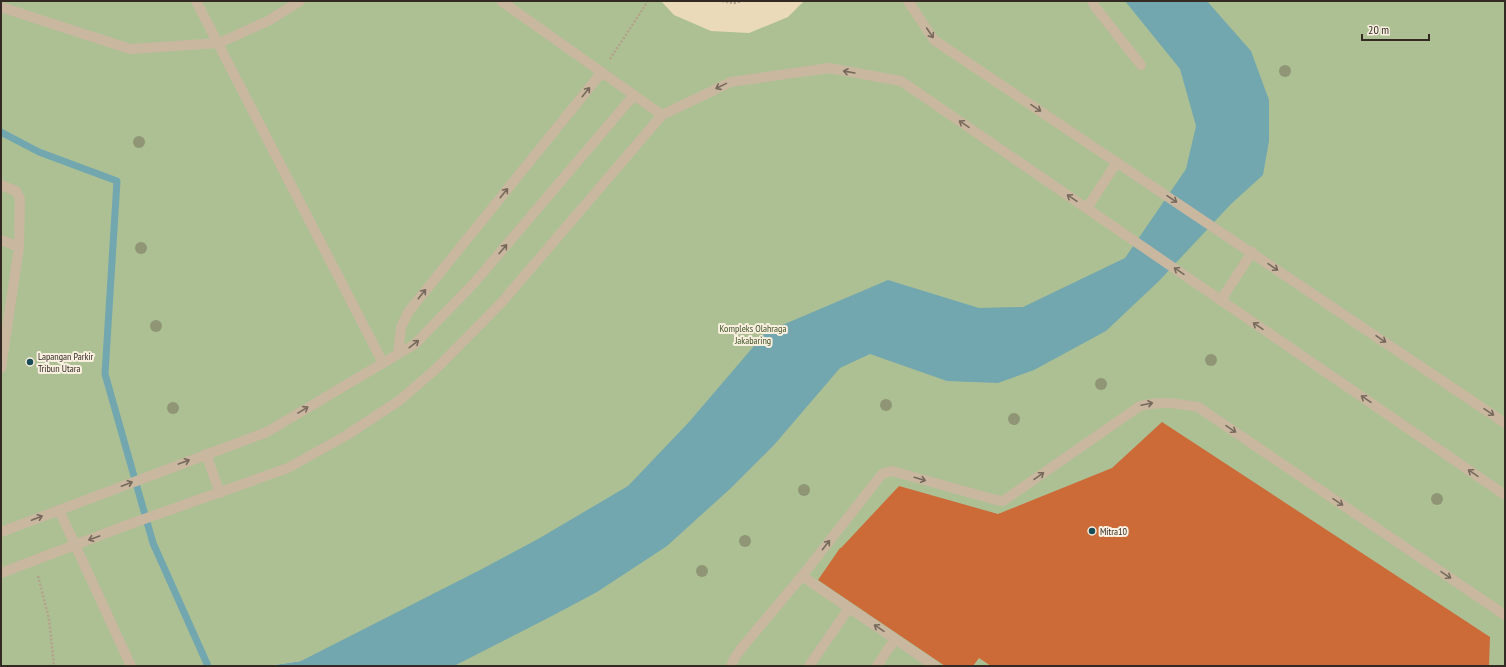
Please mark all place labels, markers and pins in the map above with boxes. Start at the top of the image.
place label: Lapangan Parkir Tribun Utara [38,350,94,375]
marker: Lapangan Parkir Tribun Utara [25,357,35,367]
place label: Mitra10 [1100,525,1128,538]
marker: Mitra10 [1087,526,1097,536]

